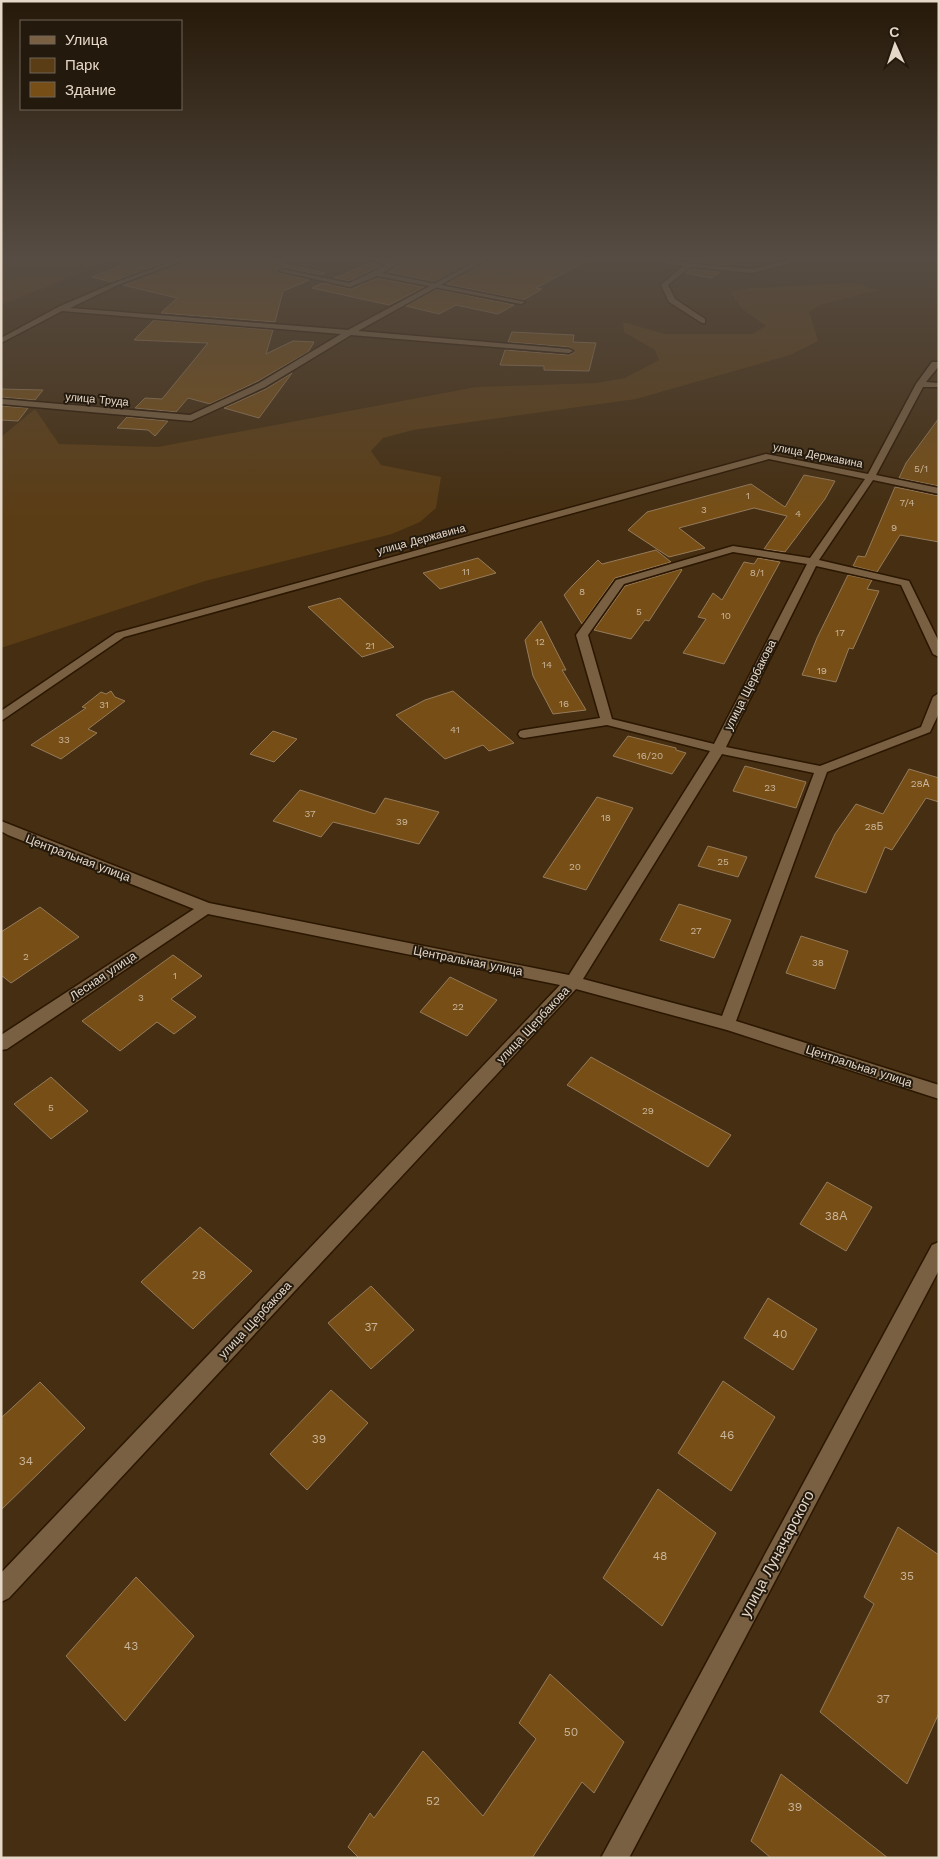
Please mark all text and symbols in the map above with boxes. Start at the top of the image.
legend [20,20,182,110]
north arrow [870,20,920,70]
text: С [889,24,900,40]
text: Улица [65,31,108,49]
text: Парк [65,56,99,74]
text: Здание [65,81,116,99]
street label: улица Труда [65,390,130,409]
street label: улица Державина [772,440,865,471]
house number: 5/1 [914,463,928,474]
house number: 1 [746,490,750,501]
house number: 7/4 [899,497,915,508]
house number: 3 [701,504,707,515]
house number: 4 [795,508,801,519]
street label: улица Державина [375,521,468,558]
house number: 9 [891,522,897,533]
house number: 11 [462,566,470,577]
house number: 8/1 [750,567,764,578]
house number: 8 [579,586,585,597]
house number: 5 [636,606,642,617]
house number: 10 [721,610,731,621]
house number: 17 [835,627,845,638]
house number: 12 [535,636,545,647]
street label: улица Щербакова [721,637,779,733]
house number: 21 [365,640,375,651]
house number: 14 [542,659,552,670]
house number: 19 [817,665,827,676]
house number: 16 [559,698,569,709]
house number: 31 [99,699,109,710]
house number: 41 [450,724,460,735]
house number: 33 [58,734,70,745]
house number: 16/20 [637,750,663,761]
house number: 28А [911,778,930,789]
house number: 23 [764,782,776,793]
house number: 37 [304,808,316,819]
house number: 18 [601,812,611,823]
house number: 39 [396,816,408,827]
house number: 28Б [865,821,884,832]
street label: Центральная улица [24,832,133,885]
house number: 25 [717,856,729,867]
house number: 20 [569,861,581,872]
house number: 27 [690,925,702,936]
street label: Центральная улица [412,944,524,979]
street label: Лесная улица [67,948,139,1003]
house number: 2 [23,951,29,962]
house number: 38 [812,957,824,968]
house number: 1 [173,970,177,981]
street label: улица Щербакова [494,983,572,1066]
house number: 3 [138,992,144,1003]
house number: 22 [452,1001,464,1012]
street label: Центральная улица [804,1042,914,1090]
house number: 5 [48,1102,54,1113]
house number: 29 [642,1105,654,1116]
house number: 38А [825,1209,847,1223]
house number: 28 [192,1268,206,1282]
street label: улица Щербакова [216,1278,294,1361]
house number: 37 [364,1320,378,1334]
house number: 40 [773,1327,787,1341]
house number: 46 [720,1428,734,1442]
house number: 39 [312,1432,326,1446]
house number: 34 [19,1454,33,1468]
street label: улица Луначарского [736,1488,818,1620]
house number: 48 [653,1549,667,1563]
house number: 35 [900,1569,914,1583]
house number: 43 [124,1639,138,1653]
house number: 37 [876,1692,890,1706]
house number: 50 [564,1725,578,1739]
house number: 52 [426,1794,440,1808]
house number: 39 [788,1800,802,1814]

